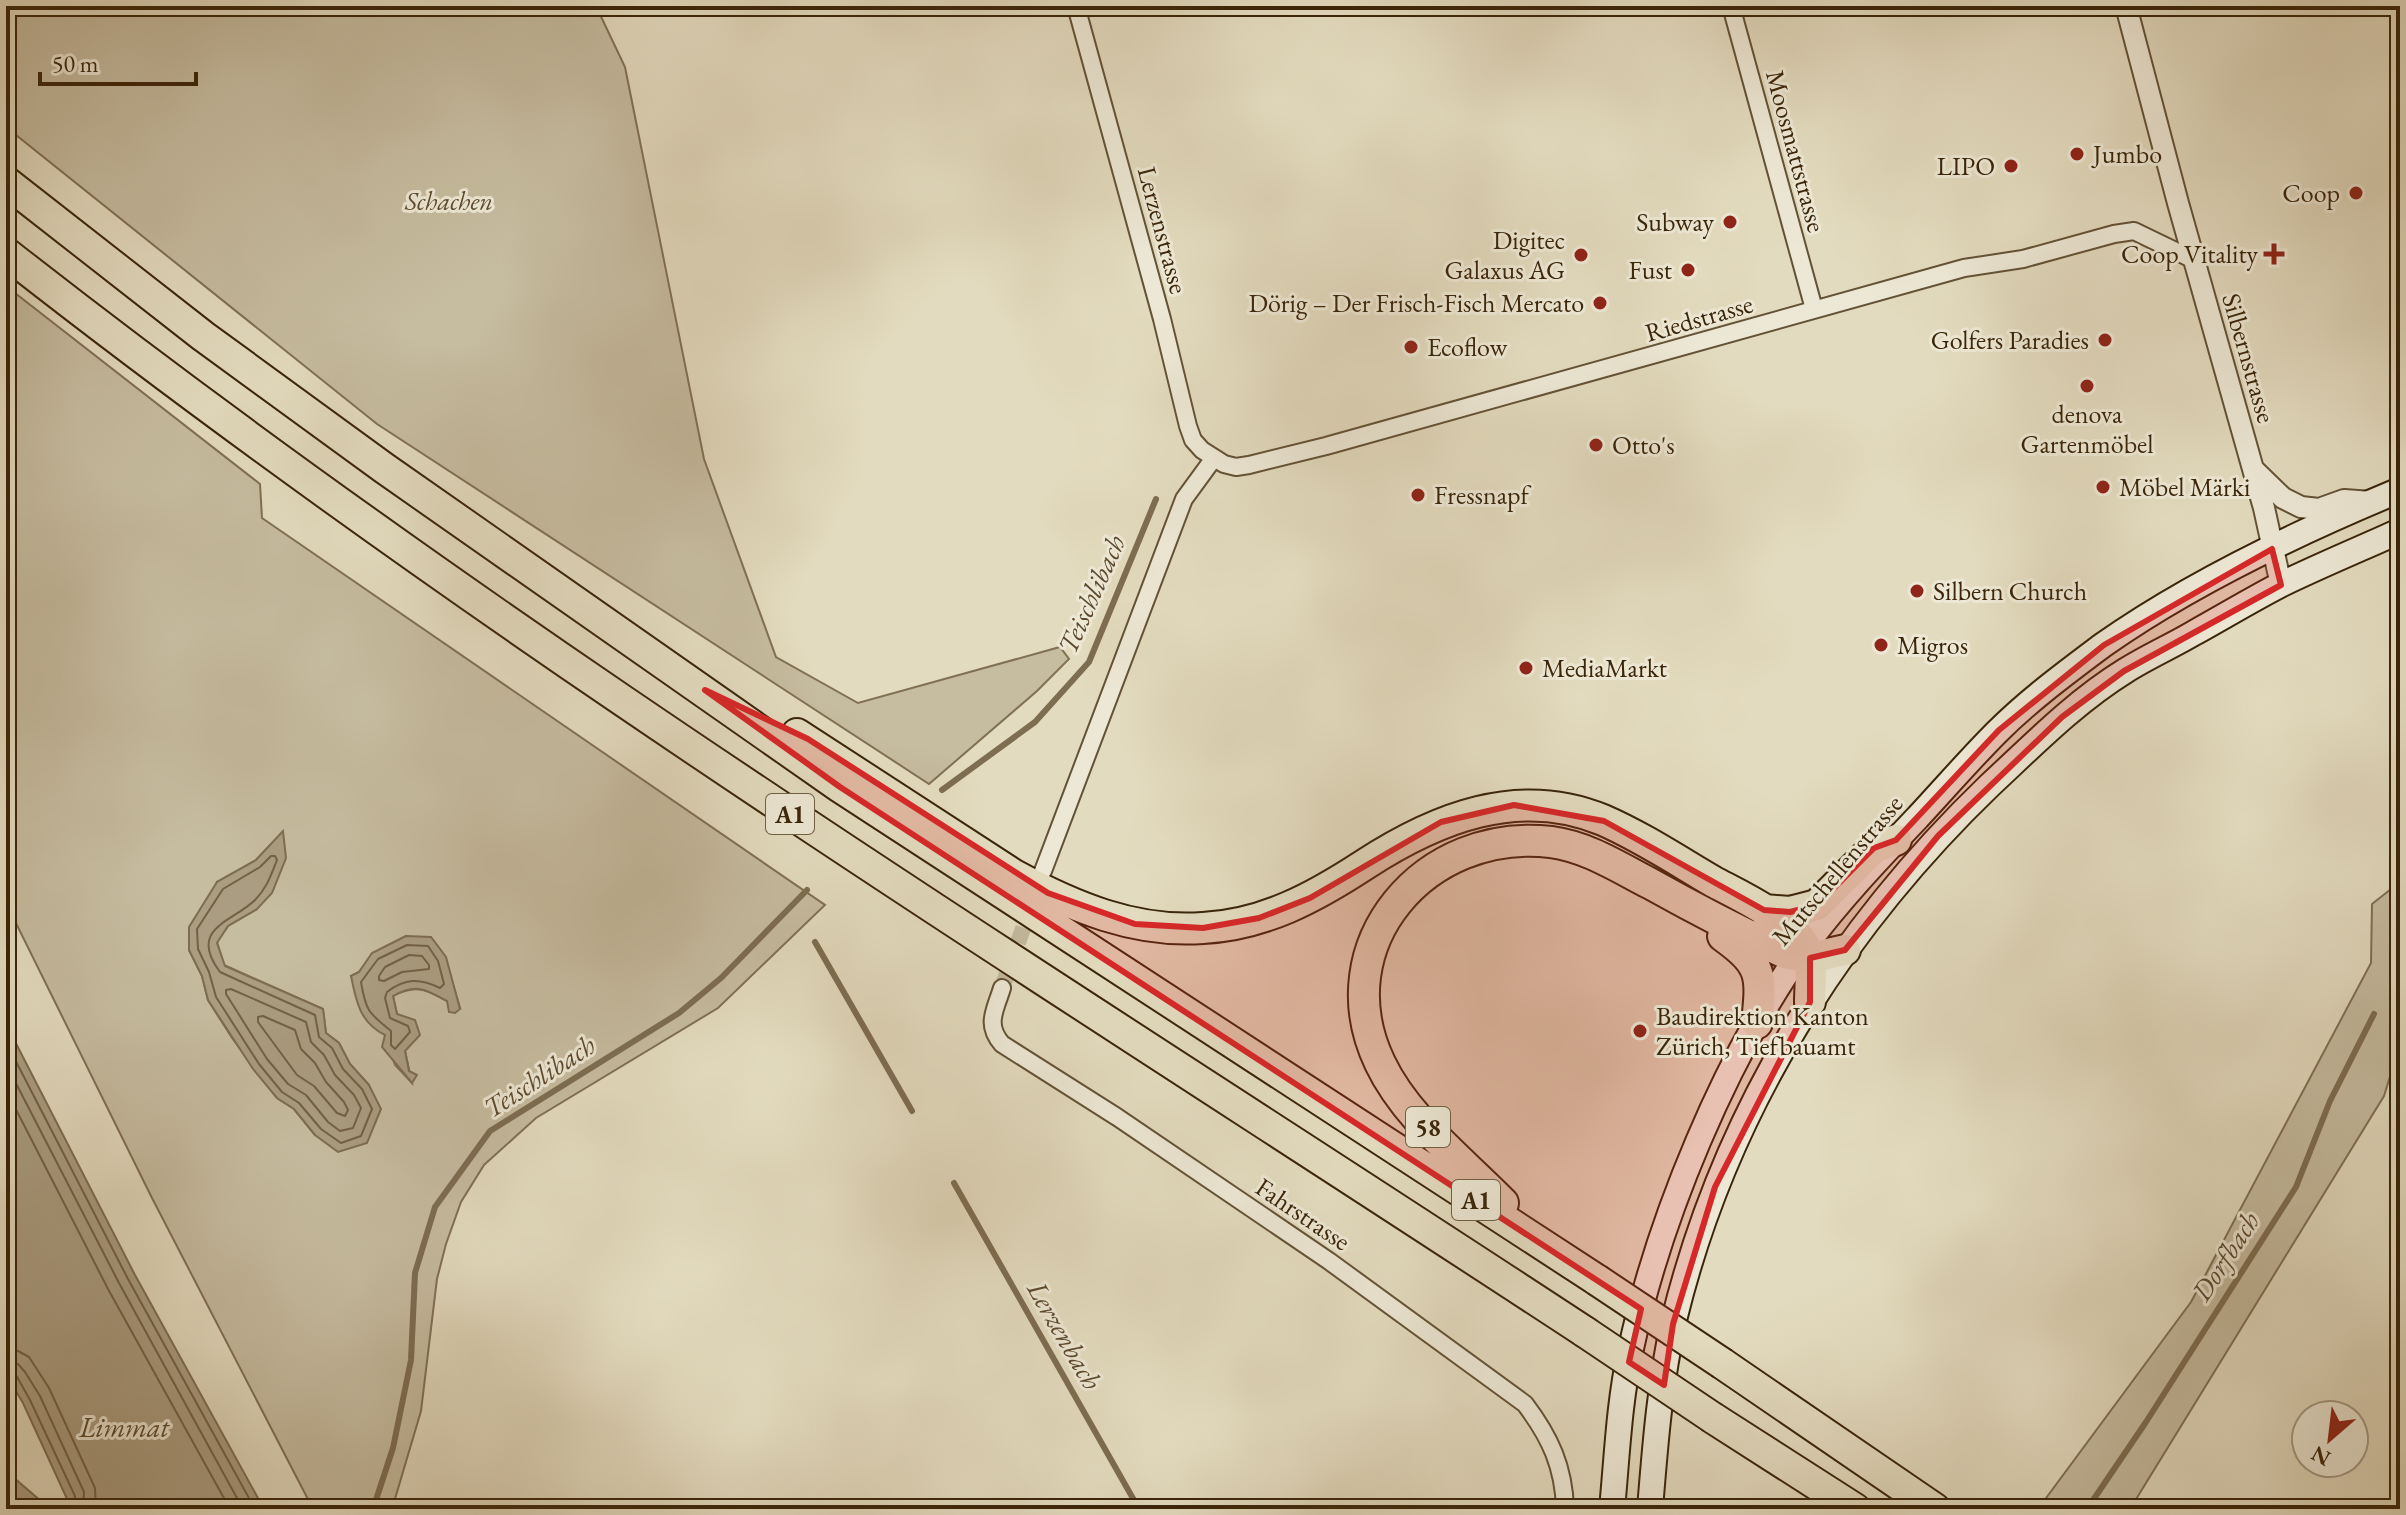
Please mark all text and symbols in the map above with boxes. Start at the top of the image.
scale bar [40,36,196,86]
text: 50 m [52,48,99,79]
street label: Moosmattstrasse [1758,66,1834,236]
place label: Jumbo [2091,137,2162,171]
marker: Jumbo [2068,145,2086,163]
place label: LIPO [1937,149,1995,183]
marker: LIPO [2002,157,2020,175]
street label: Lerzenstrasse [1130,163,1196,297]
place label: Coop [2282,176,2340,210]
park label: Schachen [404,184,493,218]
marker: Coop [2347,184,2365,202]
place label: Subway [1636,205,1715,239]
marker: Subway [1721,213,1739,231]
place label: Digitec Galaxus AG [1444,223,1565,287]
place label: Coop Vitality [2121,237,2259,271]
marker: Coop Vitality [2265,245,2283,263]
marker: Digitec Galaxus AG [1572,246,1590,264]
place label: Fust [1628,253,1672,287]
marker: Fust [1679,261,1697,279]
place label: Dörig – Der Frisch-Fisch Mercato [1248,286,1584,320]
street label: Riedstrasse [1641,286,1757,350]
street label: Silbernstrasse [2214,289,2284,427]
marker: Dörig – Der Frisch-Fisch Mercato [1591,294,1609,312]
place label: Golfers Paradies [1931,323,2089,357]
place label: Ecoflow [1427,330,1508,364]
marker: Golfers Paradies [2096,331,2114,349]
marker: Ecoflow [1402,338,1420,356]
marker: denova Gartenmöbel [2078,377,2096,395]
place label: denova Gartenmöbel [2021,397,2153,461]
place label: Otto's [1612,428,1675,462]
marker: Otto's [1587,436,1605,454]
place label: Möbel Märki [2119,470,2250,504]
place label: Fressnapf [1434,478,1532,512]
marker: Möbel Märki [2094,478,2112,496]
marker: Fressnapf [1409,486,1427,504]
water label: Teischlibach [1049,529,1133,659]
place label: Silbern Church [1933,574,2087,608]
marker: Silbern Church [1908,582,1926,600]
place label: Migros [1897,628,1968,662]
marker: Migros [1872,636,1890,654]
place label: MediaMarkt [1542,651,1667,685]
marker: MediaMarkt [1517,659,1535,677]
street label: Mutschellenstrasse [1764,788,1910,952]
road number: A1 [766,794,814,834]
place label: Baudirektion Kanton Zürich, Tiefbauamt [1656,999,1869,1063]
marker: Baudirektion Kanton Zürich, Tiefbauamt [1631,1022,1649,1040]
water label: Teischlibach [476,1026,602,1125]
road number: 58 [1406,1107,1450,1147]
street label: Fahrstrasse [1249,1170,1357,1258]
road number: A1 [1452,1180,1500,1220]
water label: Dorfbach [2182,1204,2267,1308]
water label: Lerzenbach [1019,1273,1111,1396]
north arrow [2290,1399,2370,1479]
water label: Limmat [78,1409,171,1445]
text: N [2306,1439,2336,1473]

